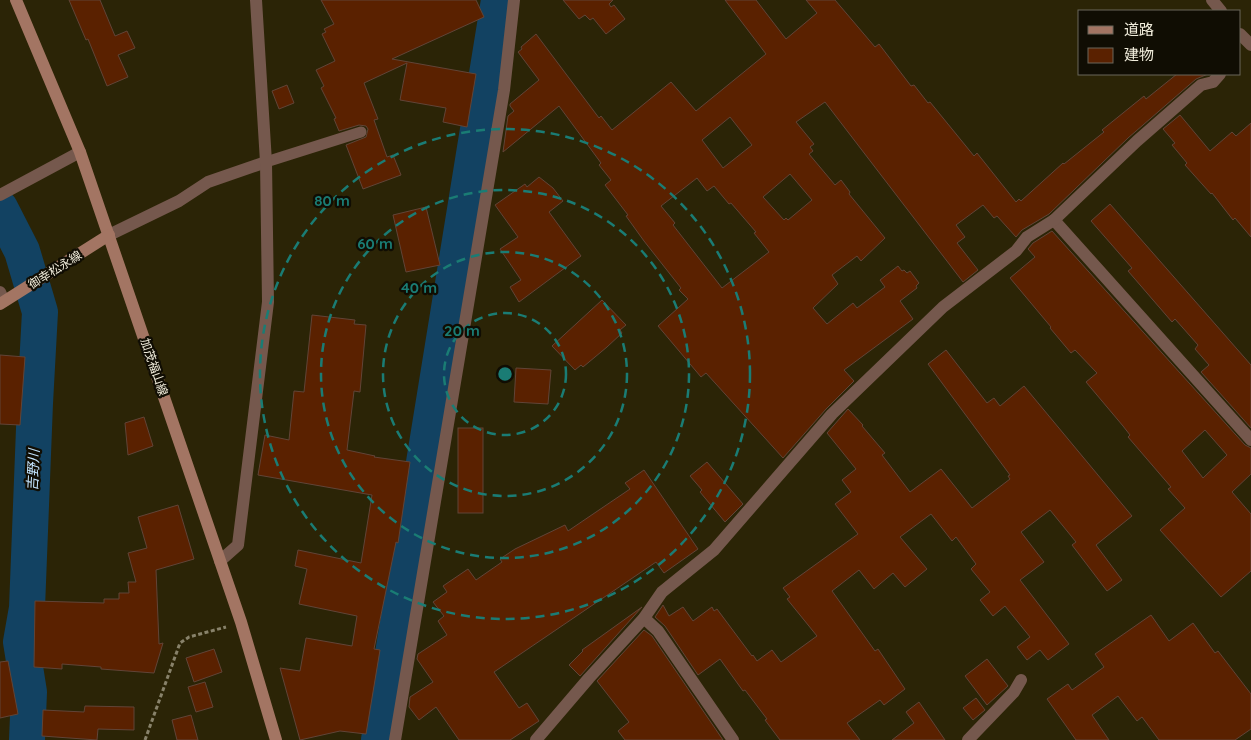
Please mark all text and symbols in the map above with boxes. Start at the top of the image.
legend [1078,10,1241,75]
text: 道路 [1124,20,1154,39]
text: 建物 [1124,45,1154,64]
text: 80 m [314,191,350,210]
text: 60 m [357,234,393,253]
street label: 御幸松永線 [25,247,84,292]
text: 40 m [401,278,437,297]
text: 20 m [444,321,480,340]
street label: 加茂福山線 [138,336,171,398]
centre of rings [496,365,514,383]
water label: 吉野川 [23,447,43,491]

